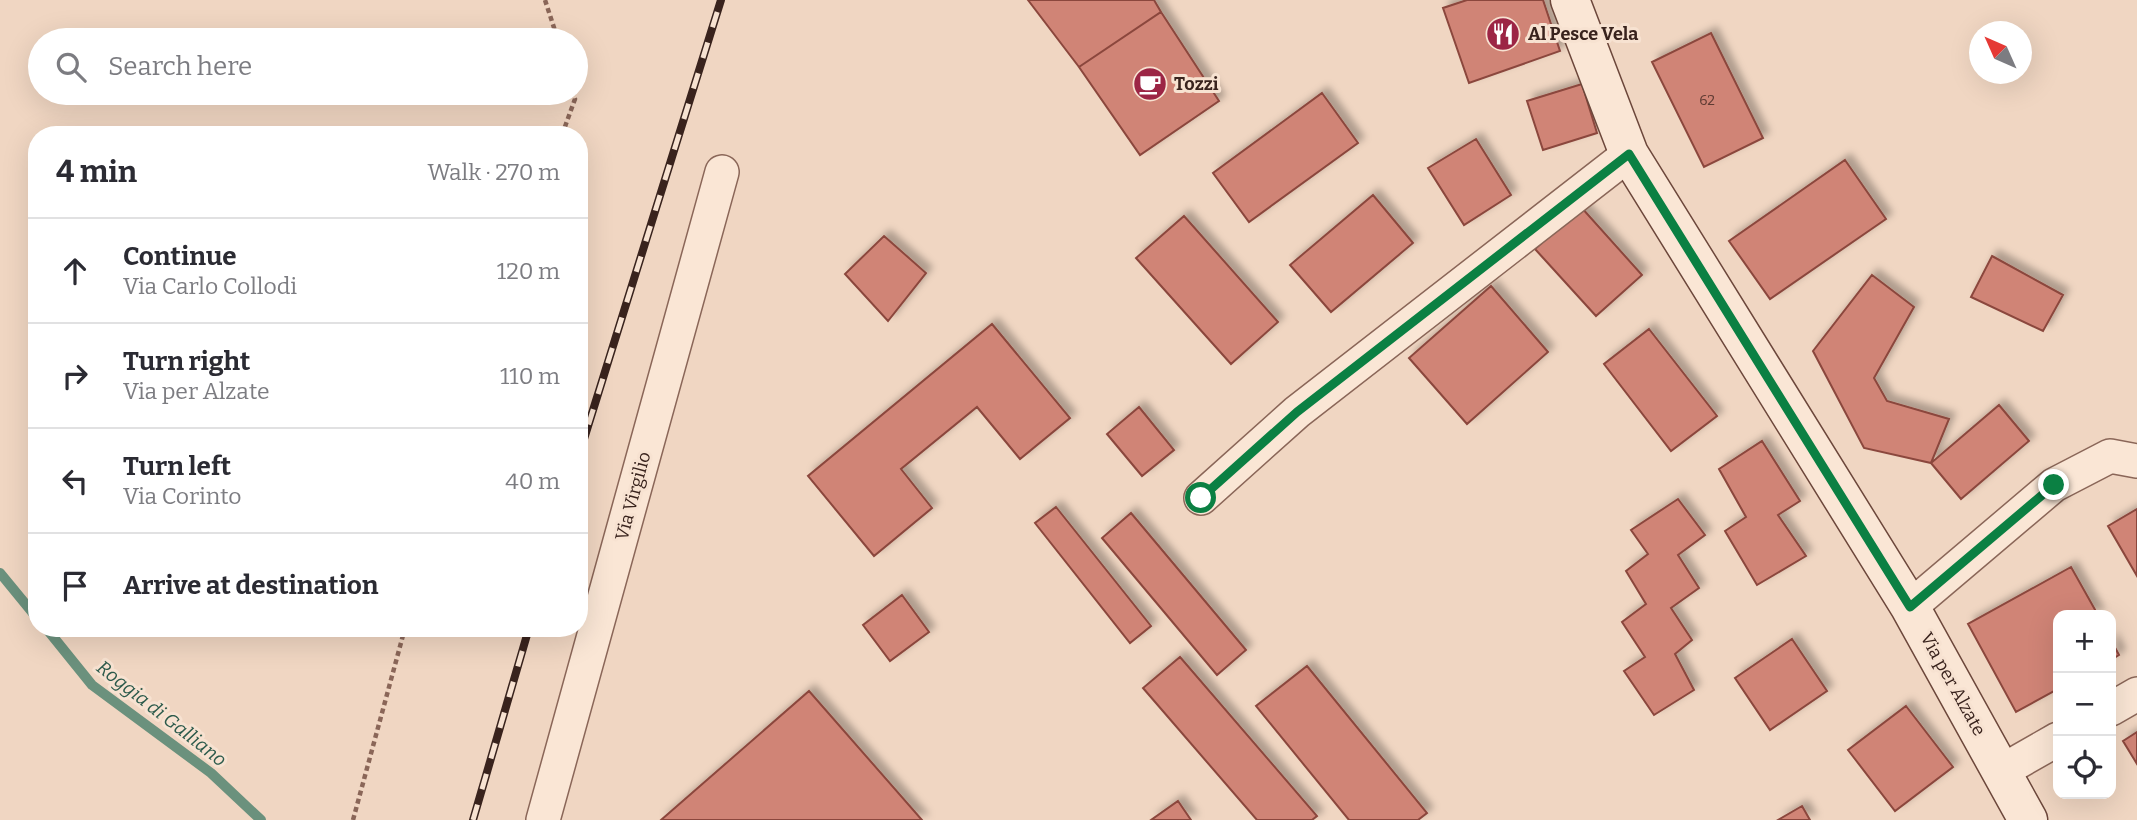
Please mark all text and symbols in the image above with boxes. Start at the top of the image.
restaurant icon: Al Pesce Vela [1484,15,1522,53]
north arrow [1969,21,2032,84]
place label: Al Pesce Vela [1528,23,1638,45]
search box [28,28,588,105]
icon: search [52,48,90,86]
text: Search here [108,51,252,82]
cafe icon: Tozzi [1131,65,1169,103]
place label: Tozzi [1174,73,1219,95]
house number: 62 [1699,92,1715,109]
text: 4 min [56,154,137,190]
text: Walk · 270 m [427,158,560,186]
text: Continue [123,241,237,272]
icon: ahead [56,252,94,290]
text: 120 m [497,257,560,285]
text: Via Carlo Collodi [123,272,297,300]
text: Turn right [123,346,250,377]
icon: right [56,357,94,395]
text: 110 m [500,362,560,390]
text: Via per Alzate [123,377,270,405]
street label: Via Virgilio [611,449,655,543]
text: Turn left [123,451,231,482]
icon: left [56,462,94,500]
text: 40 m [505,467,560,495]
route end [2038,469,2069,500]
text: Via Corinto [123,482,242,510]
route start [1185,482,1216,513]
icon: arrive [56,567,94,605]
text: Arrive at destination [123,570,378,601]
map controls [2053,610,2116,799]
button: + [2053,610,2116,673]
street label: Via per Alzate [1916,629,1990,739]
water label: Roggia di Galliano [92,656,231,771]
button: − [2053,673,2116,736]
button: locate [2053,736,2116,799]

